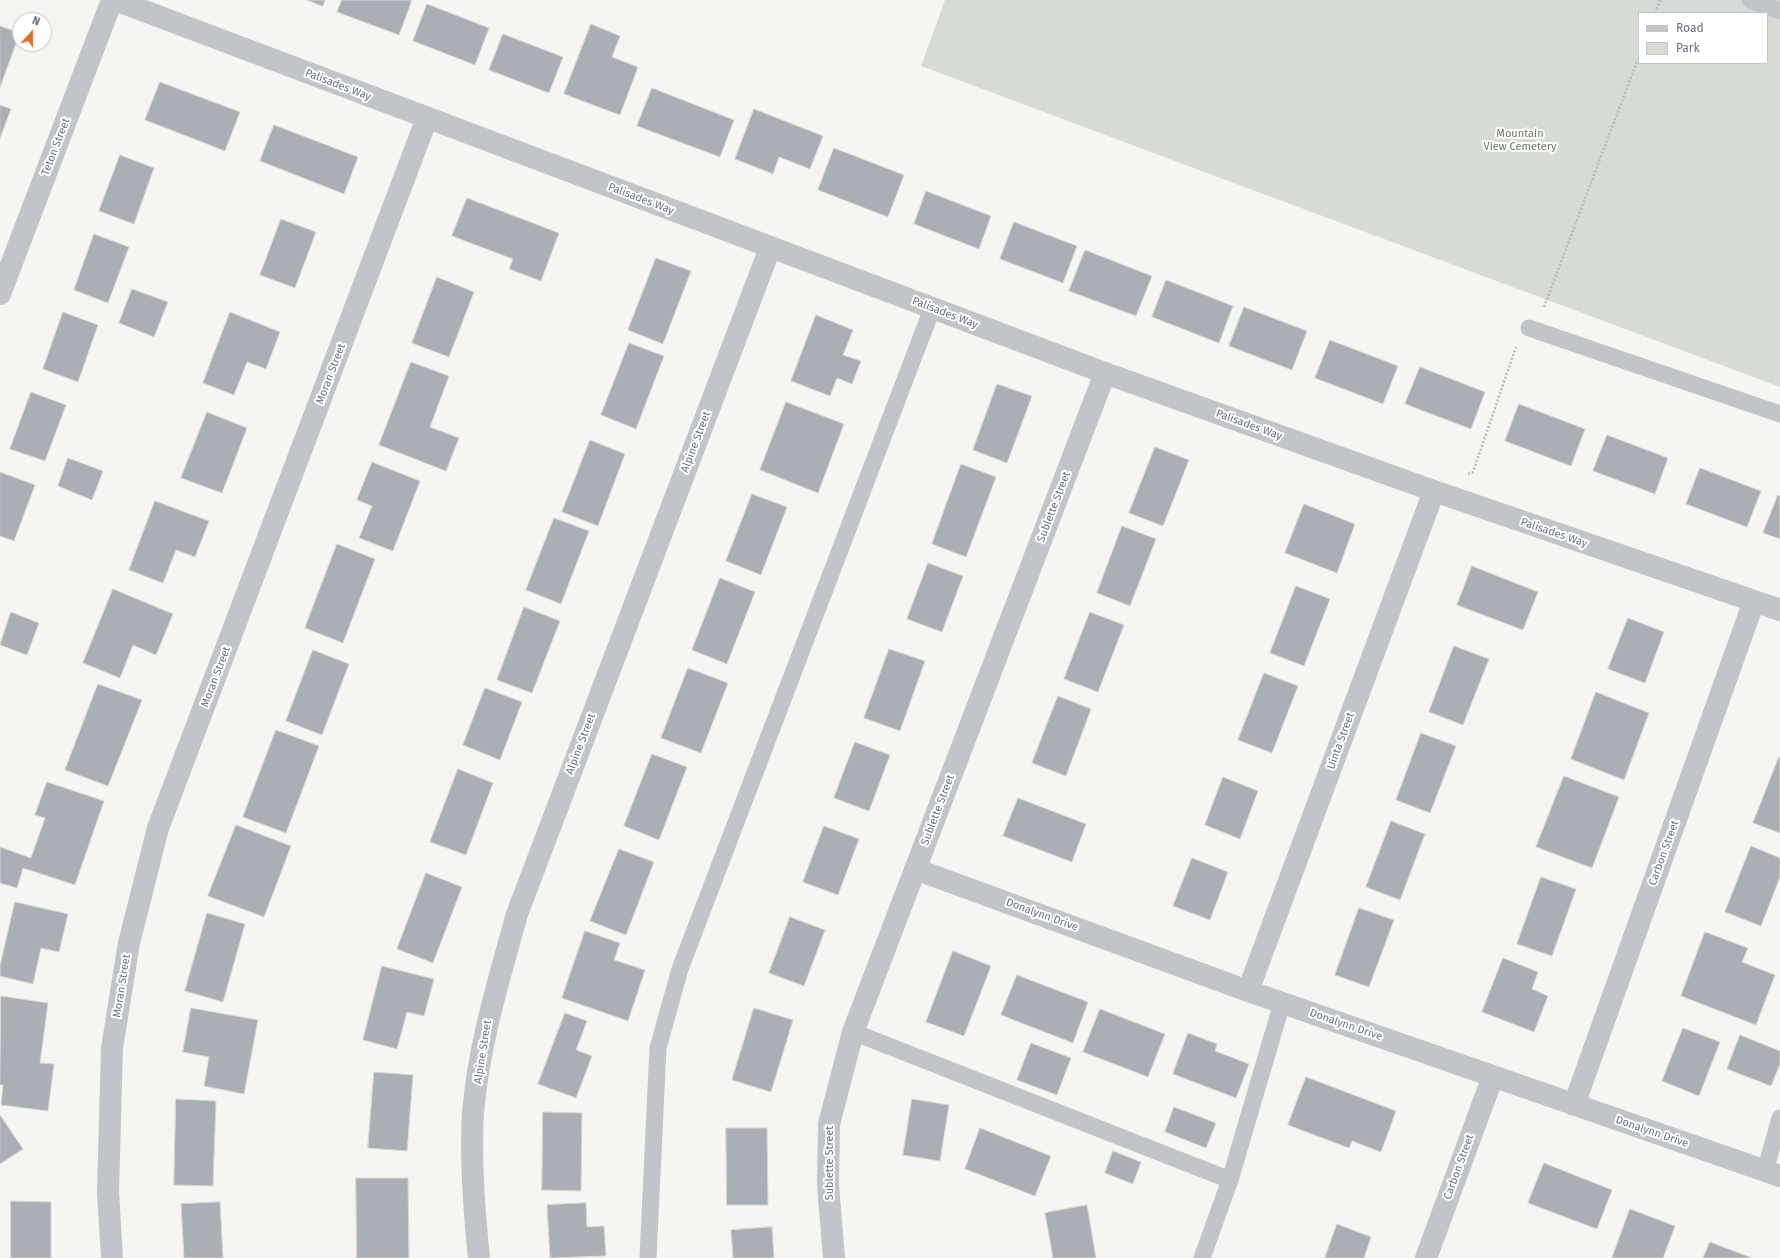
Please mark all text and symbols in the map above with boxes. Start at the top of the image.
north arrow [12,12,52,52]
legend [1638,12,1768,64]
text: N [30,14,42,29]
text: Road [1676,21,1704,35]
text: Park [1676,41,1700,55]
street label: Palisades Way [303,66,373,104]
street label: Teton Street [39,116,73,178]
park label: Mountain View Cemetery [1484,127,1556,153]
street label: Palisades Way [606,180,676,218]
street label: Palisades Way [910,294,980,332]
street label: Moran Street [313,342,349,406]
street label: Palisades Way [1214,407,1284,443]
street label: Alpine Street [678,410,714,474]
street label: Sublette Street [1034,470,1074,544]
street label: Palisades Way [1519,515,1589,551]
street label: Moran Street [198,645,234,709]
street label: Uinta Street [1325,711,1357,771]
street label: Alpine Street [563,712,599,776]
street label: Sublette Street [918,773,958,847]
street label: Carbon Street [1646,819,1682,887]
street label: Donalynn Drive [1004,896,1080,934]
street label: Moran Street [110,953,134,1019]
street label: Donalynn Drive [1308,1006,1384,1044]
street label: Alpine Street [471,1019,495,1085]
street label: Donalynn Drive [1614,1113,1690,1151]
street label: Sublette Street [823,1126,837,1200]
street label: Carbon Street [1441,1133,1477,1201]

